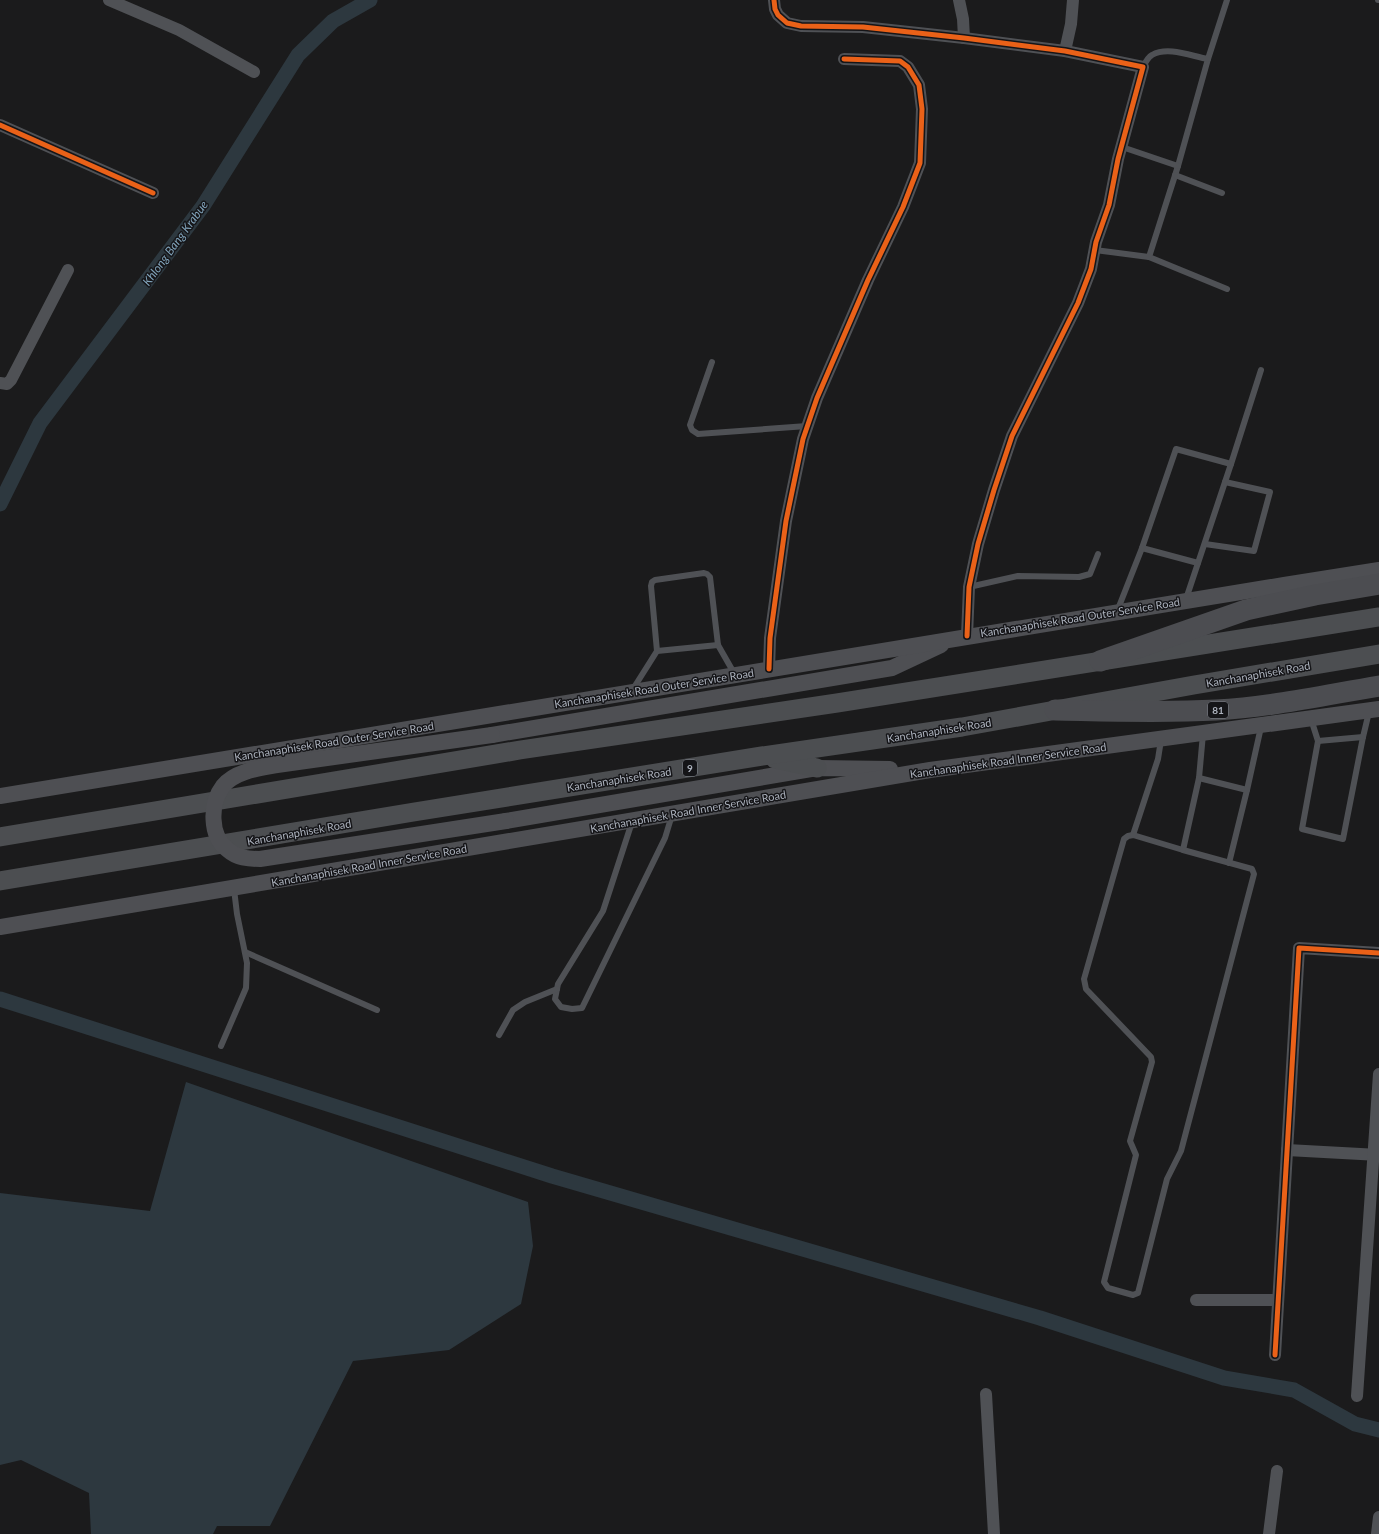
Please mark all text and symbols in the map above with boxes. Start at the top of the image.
water label: Khlong Bang Krabue [139,197,211,289]
street label: Kanchanaphisek Road Outer Service Road [979,595,1181,639]
street label: Kanchanaphisek Road [1205,658,1311,690]
street label: Kanchanaphisek Road Outer Service Road [553,666,755,710]
road number: 81 [1208,702,1228,718]
street label: Kanchanaphisek Road [886,715,992,745]
street label: Kanchanaphisek Road Outer Service Road [233,719,435,763]
street label: Kanchanaphisek Road Inner Service Road [909,740,1107,780]
road number: 9 [683,760,697,776]
street label: Kanchanaphisek Road [566,764,672,794]
street label: Kanchanaphisek Road Inner Service Road [589,787,787,835]
street label: Kanchanaphisek Road [246,816,352,848]
street label: Kanchanaphisek Road Inner Service Road [270,841,468,889]

